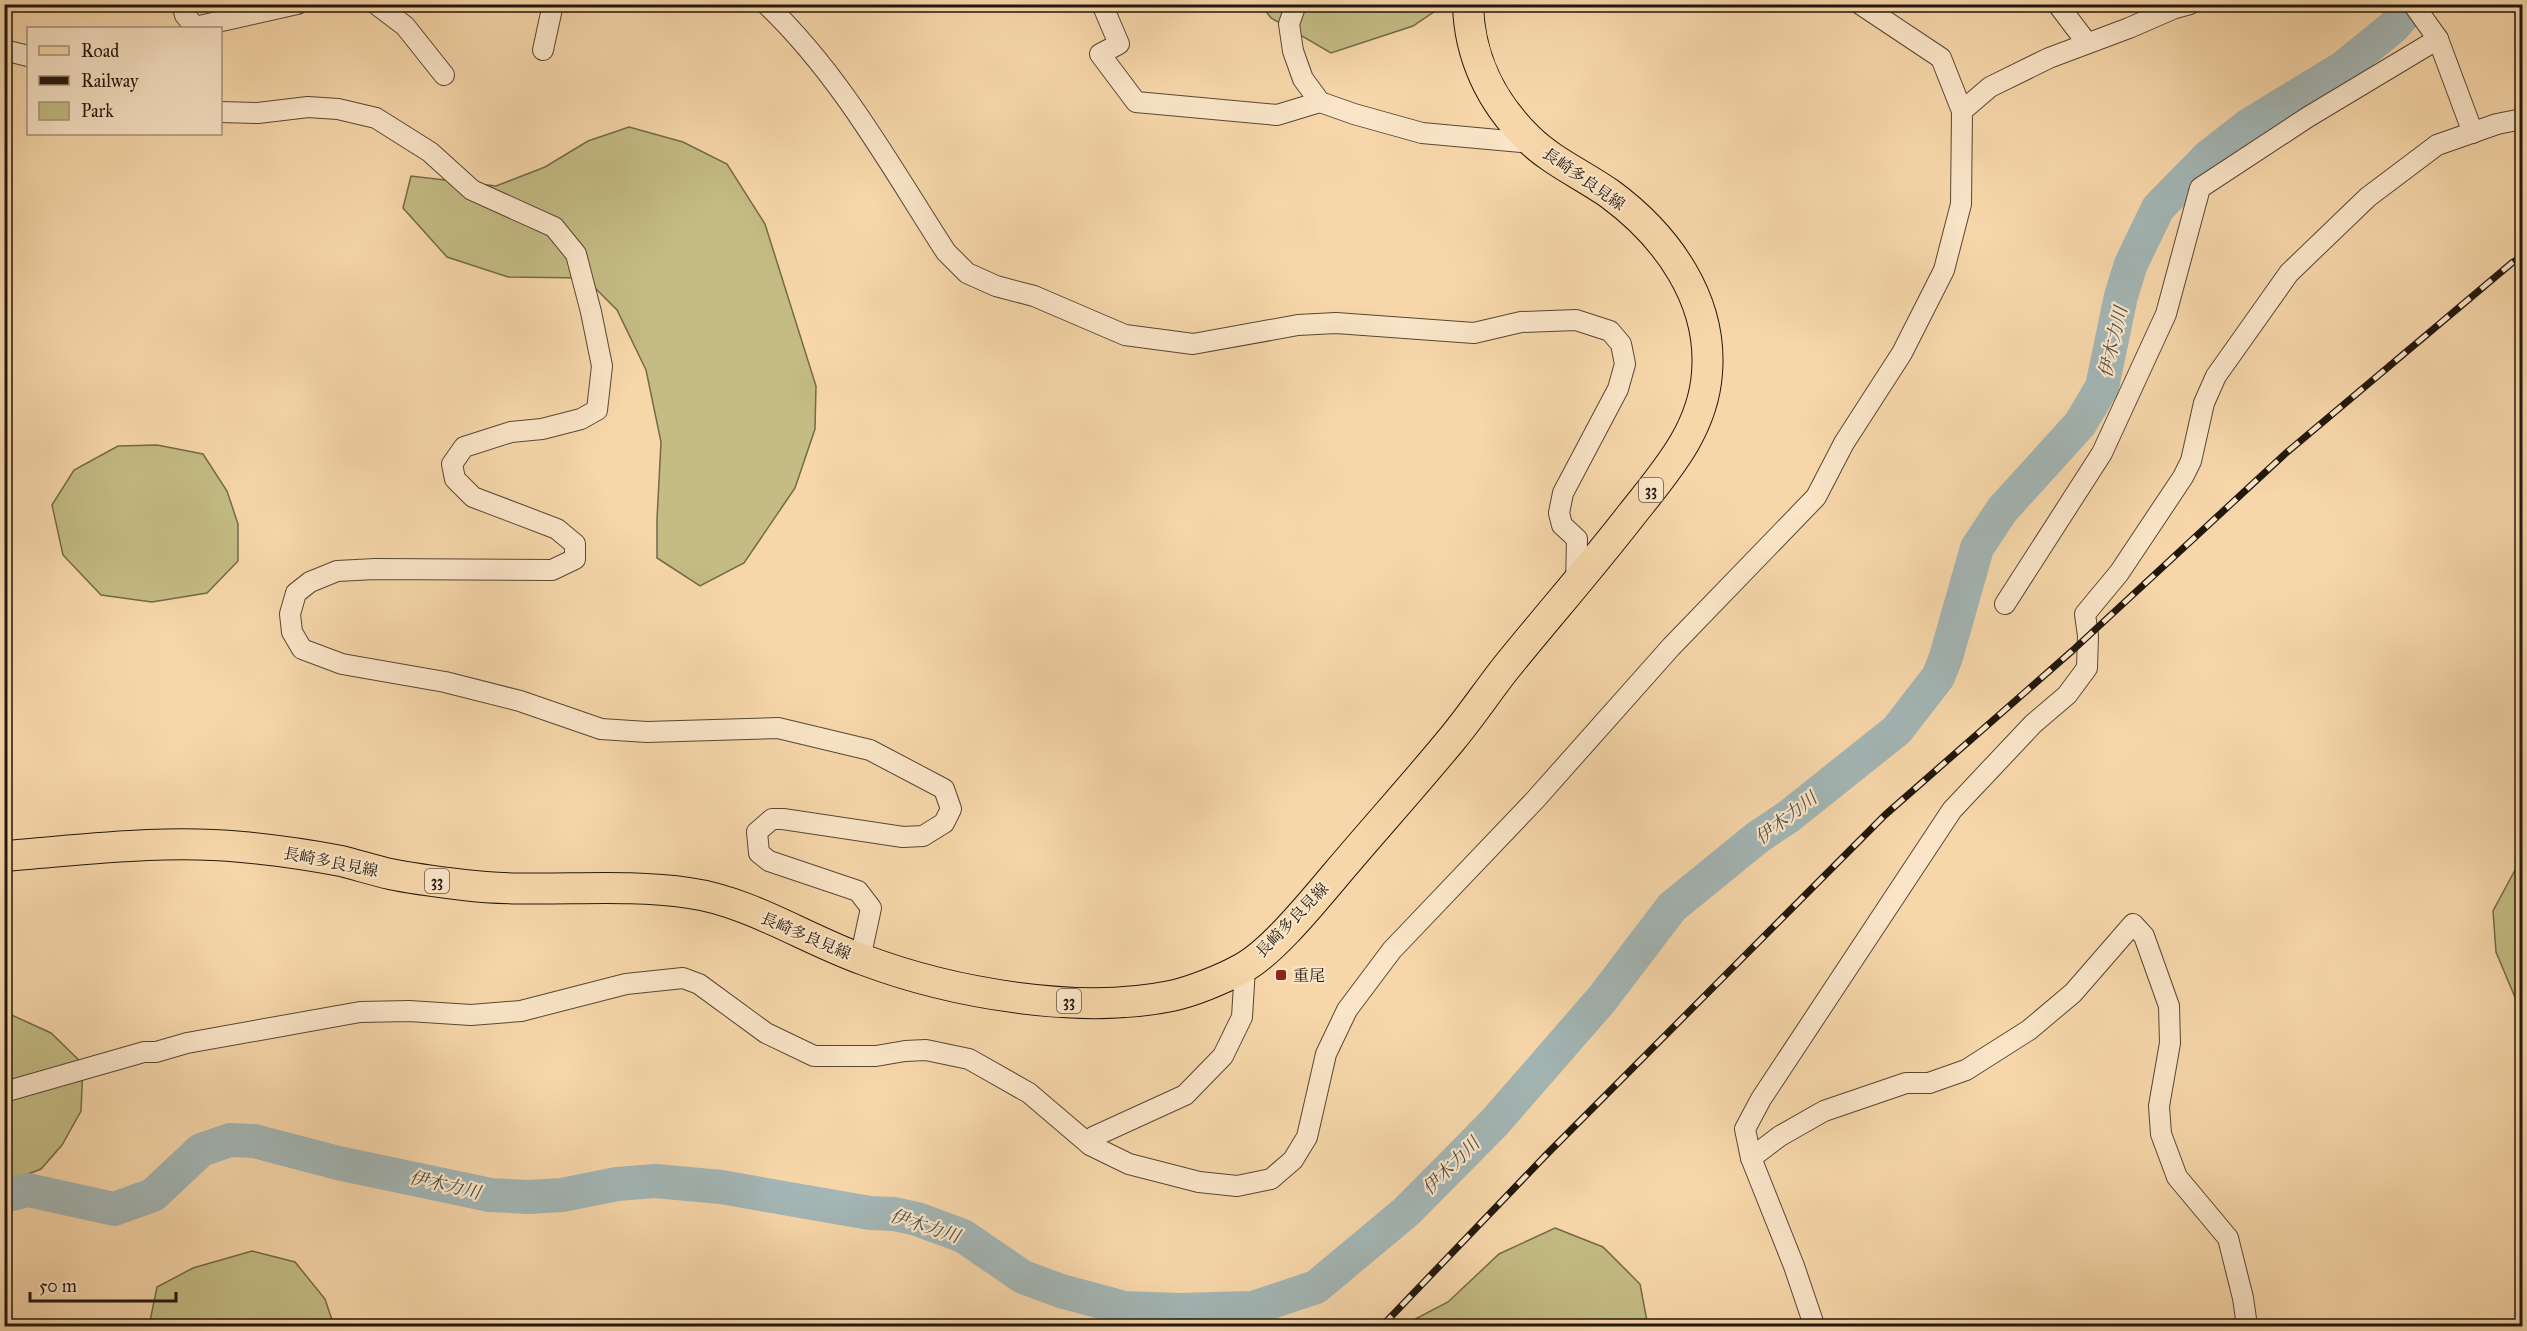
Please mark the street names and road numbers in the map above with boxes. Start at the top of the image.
street label: 長崎多良見線 [1539,144,1629,214]
road number: 33 [1639,478,1663,502]
street label: 長崎多良見線 [282,844,380,880]
road number: 33 [425,869,449,893]
street label: 長崎多良見線 [1252,879,1332,961]
street label: 長崎多良見線 [758,908,854,964]
road number: 33 [1057,989,1081,1013]

